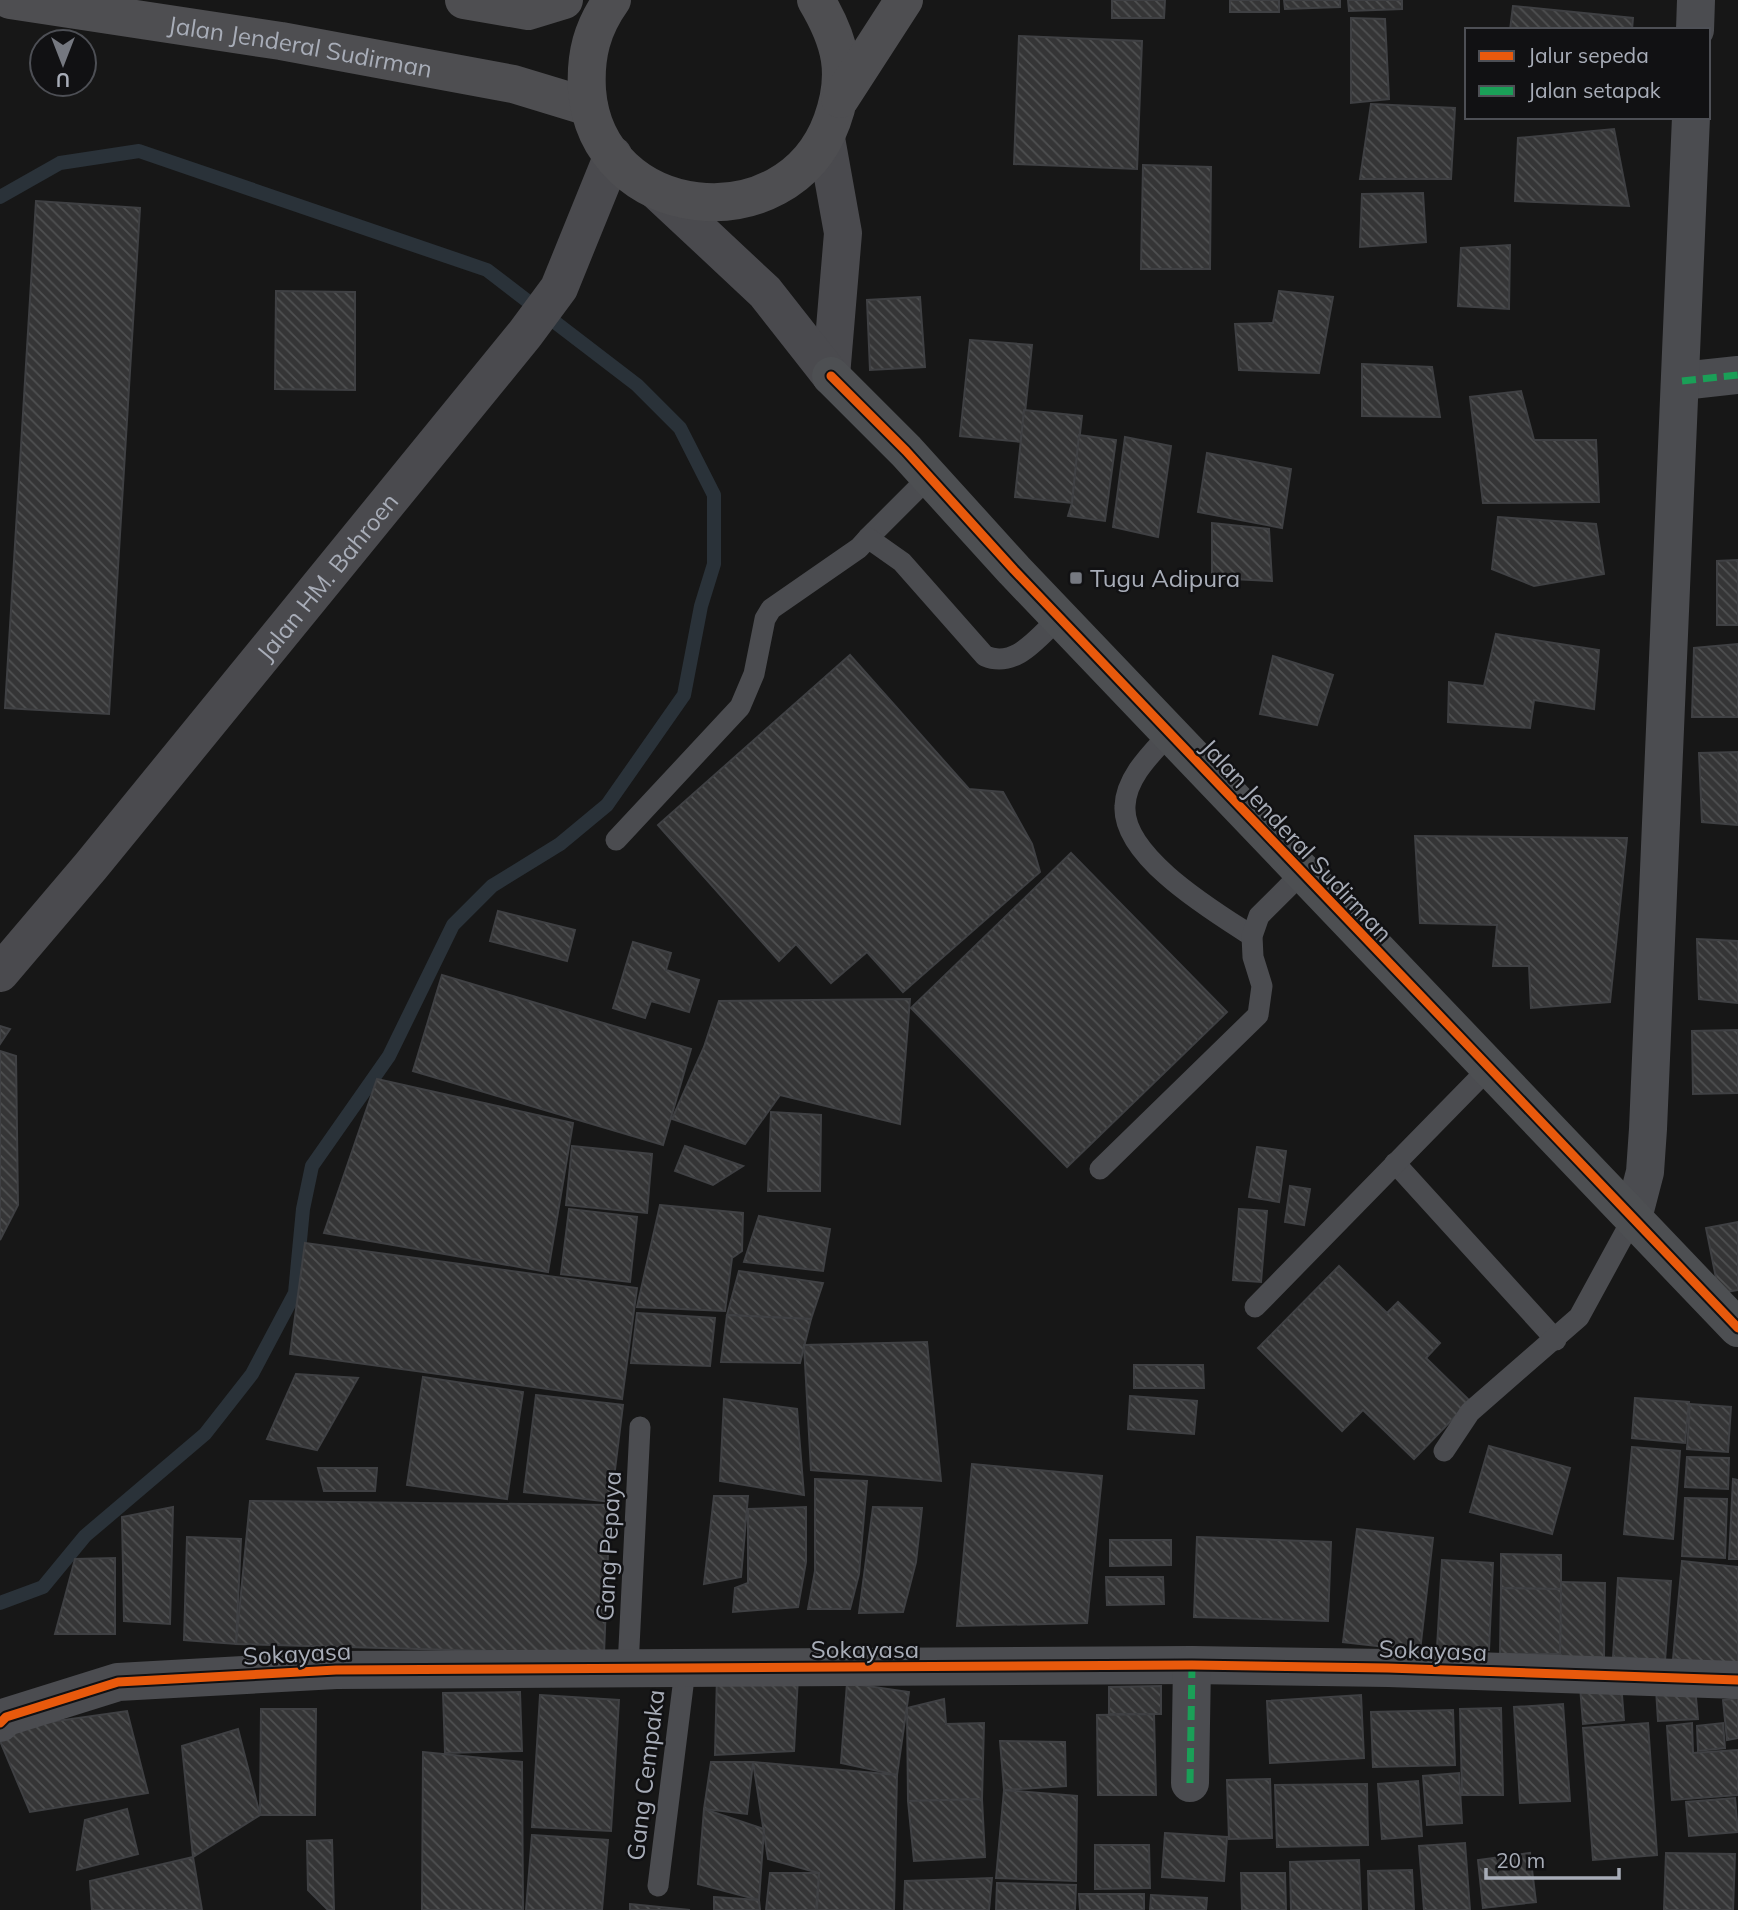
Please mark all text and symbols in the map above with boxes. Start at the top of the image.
street label: Jalan Jenderal Sudirman [166,9,435,84]
north arrow [28,28,98,98]
legend [1465,28,1710,119]
text: Jalur sepeda [1528,42,1649,68]
text: U [56,68,70,92]
text: Jalan setapak [1528,77,1661,103]
street label: Jalan HM. Bahroen [250,487,404,667]
place label: Tugu Adipura [1090,563,1240,593]
marker: Tugu Adipura [1068,570,1084,586]
street label: Jalan Jenderal Sudirman [1195,732,1399,948]
street label: Gang Pepaya [589,1470,627,1622]
street label: Sokayasa [1378,1633,1488,1667]
street label: Sokayasa [811,1634,919,1664]
street label: Sokayasa [242,1635,352,1671]
street label: Gang Cempaka [620,1688,670,1862]
scale bar [1486,1836,1619,1880]
text: 20 m [1496,1847,1545,1873]

